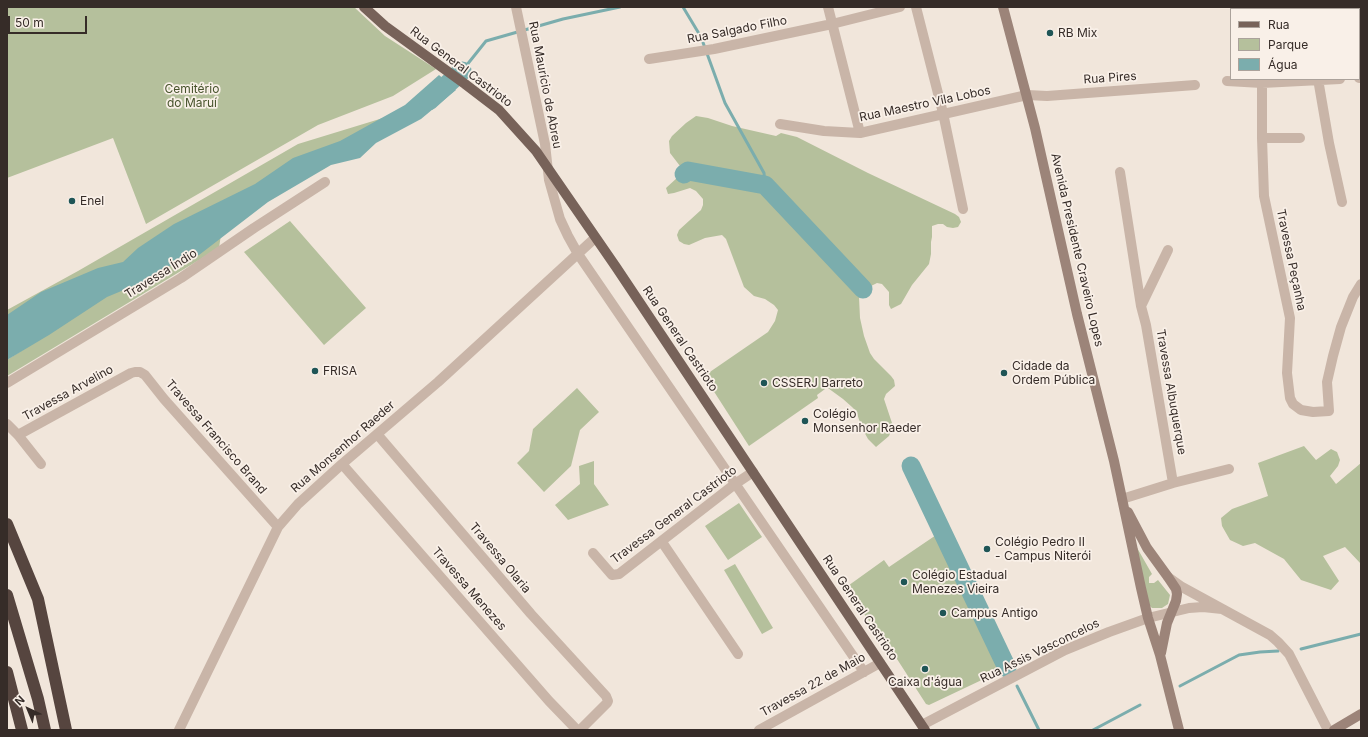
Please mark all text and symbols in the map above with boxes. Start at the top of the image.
scale bar [10,8,89,34]
legend [1230,8,1360,80]
street label: Rua Salgado Filho [686,13,788,47]
text: 50 m [15,15,44,30]
text: Rua [1268,17,1290,32]
street label: Rua Maurício de Abreu [526,20,564,150]
street label: Rua General Castrioto [407,24,515,110]
place label: RB Mix [1058,26,1097,40]
marker: RB Mix [1045,28,1055,38]
text: Parque [1268,37,1308,52]
text: Água [1268,57,1297,72]
street label: Rua Pires [1083,69,1137,87]
park label: Cemitério do Maruí [165,82,219,110]
street label: Rua Maestro Vila Lobos [858,83,992,125]
street label: Avenida Presidente Craveiro Lopes [1048,152,1106,348]
place label: Enel [80,194,104,208]
marker: Enel [67,196,77,206]
street label: Travessa Peçanha [1273,208,1309,312]
street label: Travessa Índio [122,246,200,302]
street label: Rua General Castrioto [639,284,721,394]
street label: Travessa Albuquerque [1153,328,1189,456]
place label: Cidade da Ordem Pública [1012,359,1095,387]
street label: Travessa Arvelino [20,362,116,424]
place label: FRISA [323,364,357,378]
marker: FRISA [310,366,320,376]
marker: Cidade da Ordem Pública [999,368,1009,378]
place label: CSSERJ Barreto [772,376,863,390]
street label: Travessa Francisco Brand [162,377,270,497]
marker: CSSERJ Barreto [759,378,769,388]
street label: Rua Monsenhor Raeder [288,398,398,496]
place label: Colégio Monsenhor Raeder [813,407,921,435]
marker: Colégio Monsenhor Raeder [800,416,810,426]
street label: Travessa General Castrioto [608,463,740,567]
street label: Travessa Olaria [466,520,534,596]
place label: Colégio Pedro II - Campus Niterói [995,535,1091,563]
street label: Travessa Menezes [429,544,509,634]
marker: Colégio Pedro II - Campus Niterói [982,544,992,554]
street label: Rua General Castrioto [819,553,901,663]
place label: Colégio Estadual Menezes Vieira [912,568,1007,596]
marker: Colégio Estadual Menezes Vieira [899,577,909,587]
place label: Campus Antigo [951,606,1038,620]
marker: Campus Antigo [938,608,948,618]
street label: Rua Assis Vasconcelos [978,616,1102,686]
street label: Travessa 22 de Maio [758,650,868,720]
marker: Caixa d'água [920,664,930,674]
place label: Caixa d'água [888,675,962,689]
north arrow [8,689,48,729]
text: N [12,692,28,708]

